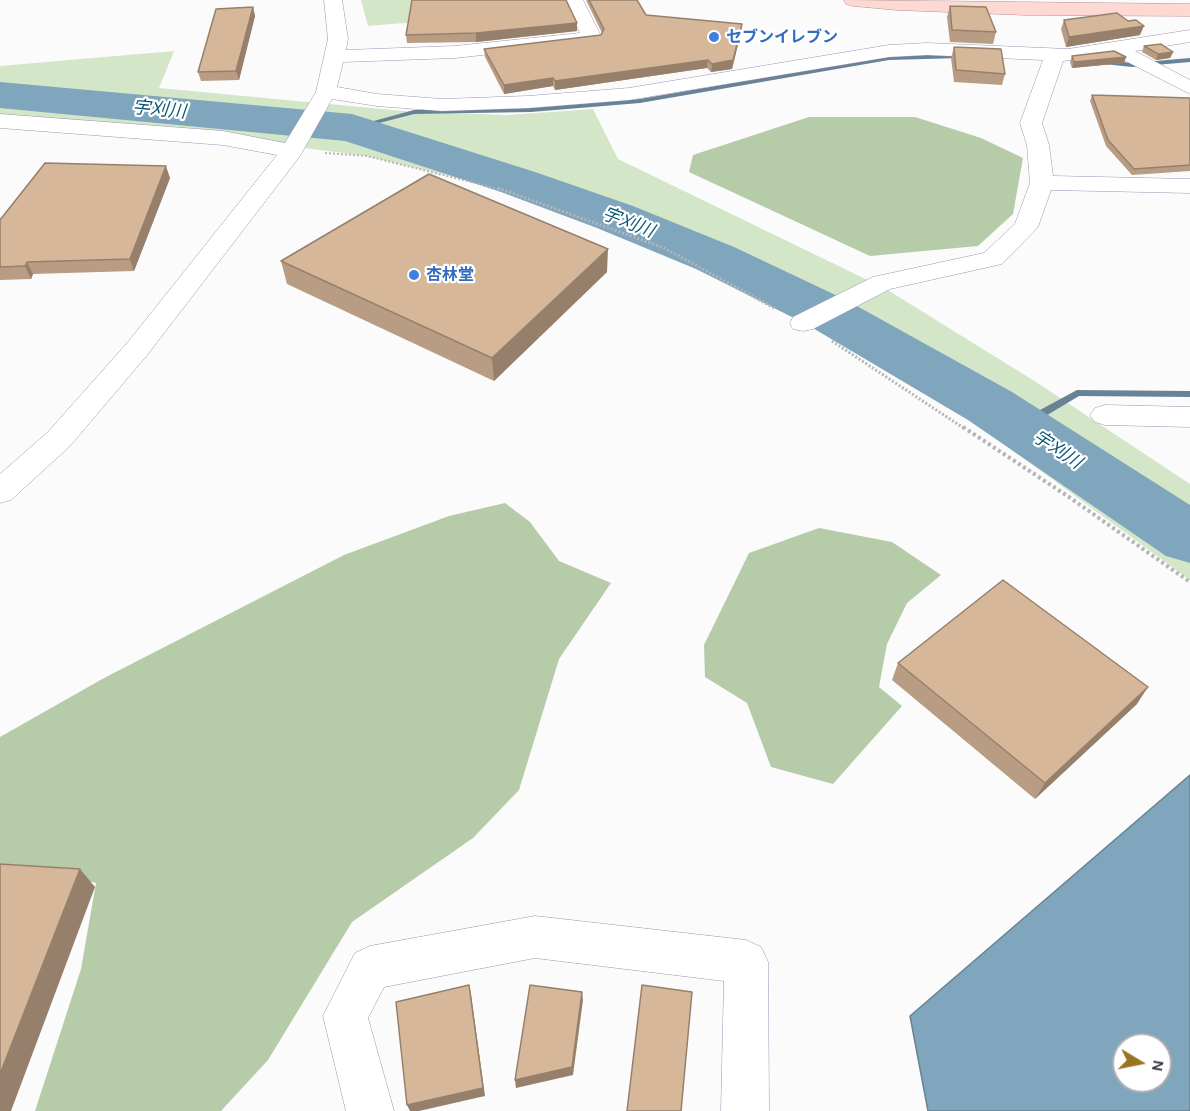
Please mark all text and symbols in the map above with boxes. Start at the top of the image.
place label: セブンイレブン [726,27,838,47]
marker: セブンイレブン [707,30,721,44]
water label: 宇刈川 [131,97,187,123]
water label: 宇刈川 [599,203,657,243]
place label: 杏林堂 [426,265,474,285]
marker: 杏林堂 [407,268,421,282]
water label: 宇刈川 [1028,426,1086,474]
north arrow [1112,1033,1172,1093]
text: N [1148,1059,1169,1073]

